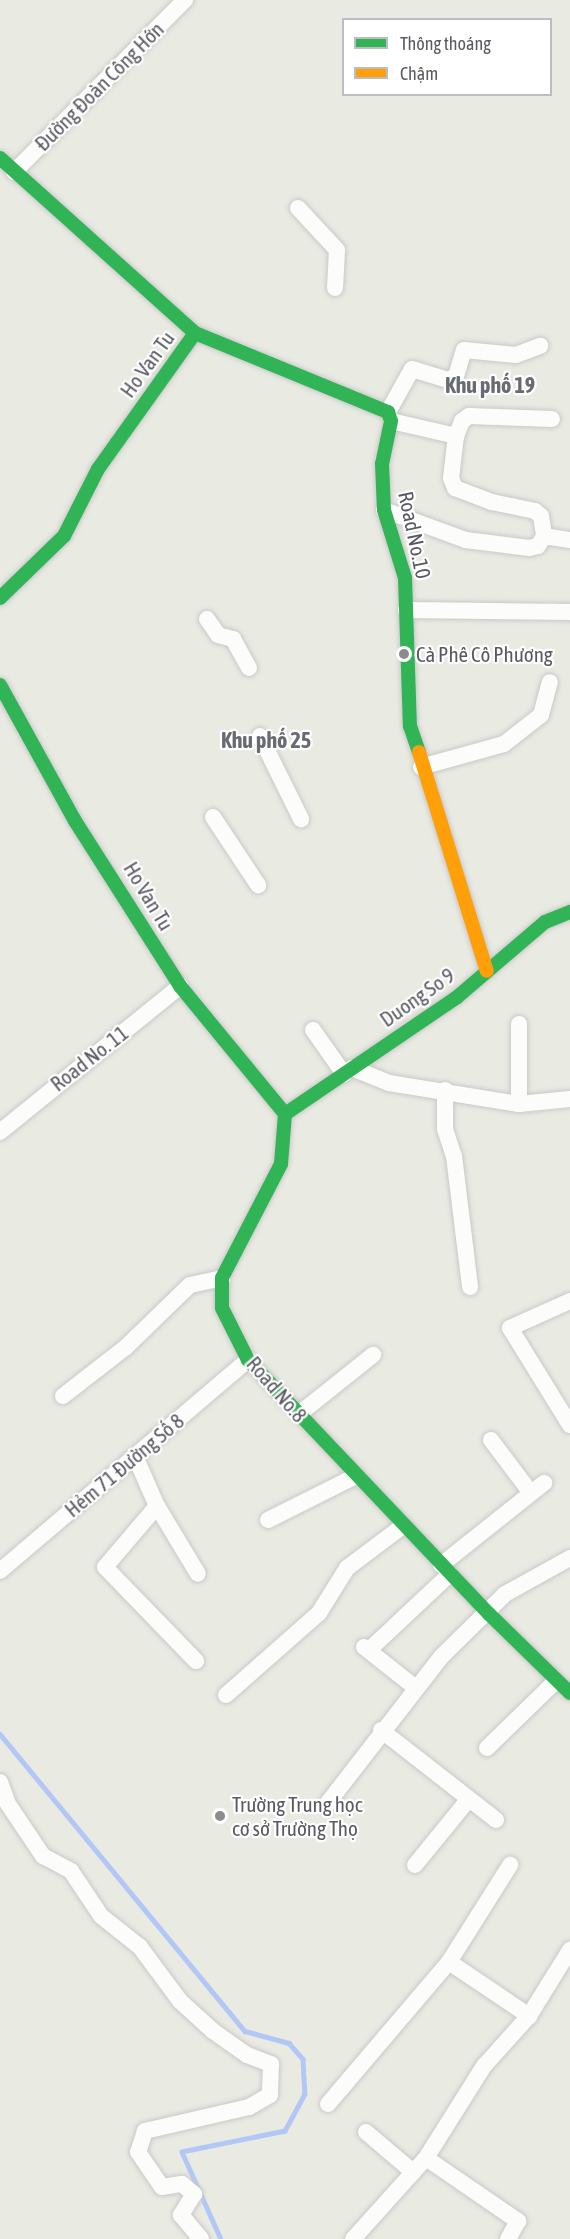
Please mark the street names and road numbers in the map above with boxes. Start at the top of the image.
street label: Đường Đoàn Công Hớn [29,16,169,156]
street label: Ho Van Tu [115,326,179,402]
street label: Road No.10 [393,489,437,581]
street label: Ho Van Tu [119,857,179,935]
street label: Duong So 9 [375,962,459,1032]
street label: Road No. 11 [45,1020,133,1096]
street label: Road No.8 [242,1351,312,1427]
street label: Hẻm 71 Đường Số 8 [59,1408,189,1522]

